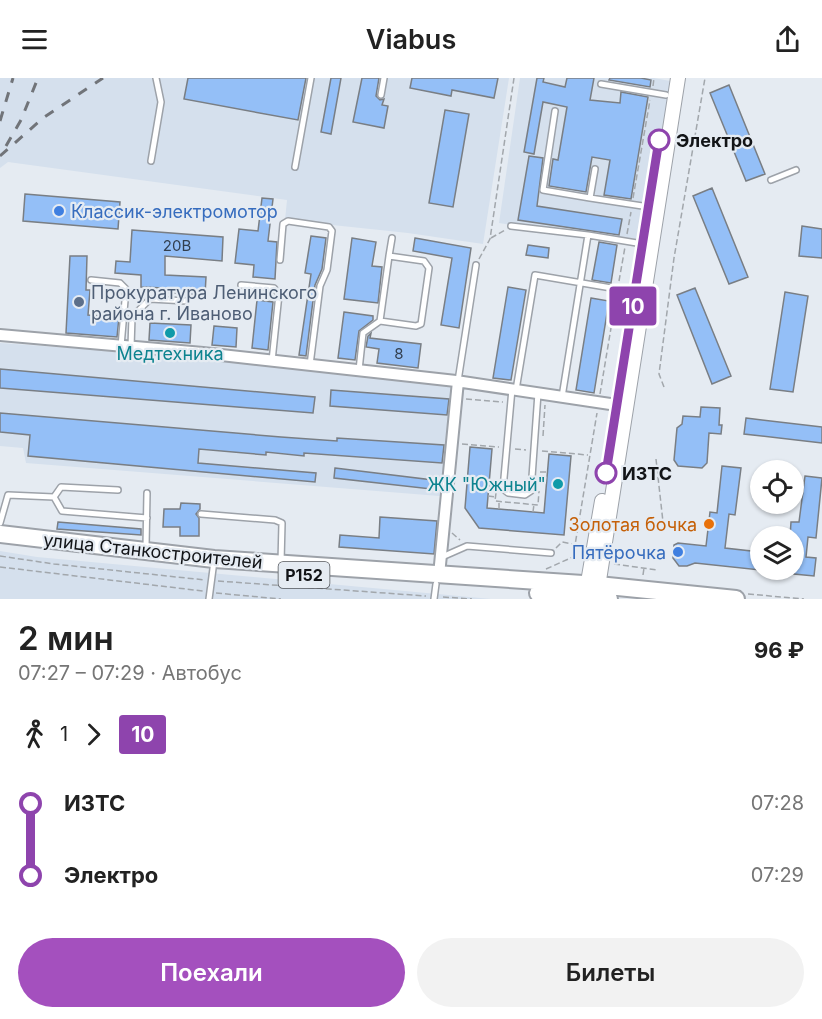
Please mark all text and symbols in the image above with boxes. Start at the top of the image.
icon: menu [18,23,51,56]
text: Viabus [366,23,456,56]
icon: share [771,23,804,56]
marker: Электро [648,129,670,151]
place label: Электро [676,130,753,151]
place label: Классик-электромотор [71,201,278,222]
marker: Классик-электромотор [52,204,66,218]
house number: 20В [163,236,191,255]
place label: Прокуратура Ленинского района г. Иваново [91,282,317,324]
line badge: 10 [606,286,660,326]
text: 10 [621,294,645,319]
marker: Прокуратура Ленинского района г. Иваново [72,295,86,309]
marker: Медтехника [163,326,177,340]
place label: Медтехника [116,343,224,364]
house number: 8 [394,344,404,363]
map controls [750,460,804,580]
button: locate [750,460,804,514]
marker: ИЗТС [595,462,617,484]
place label: ИЗТС [622,463,672,484]
place label: ЖК "Южный" [427,474,546,495]
marker: ЖК "Южный" [551,477,565,491]
place label: Золотая бочка [569,514,697,535]
marker: Золотая бочка [702,517,716,531]
button: layers [750,526,804,580]
street label: улица Станкостроителей [42,529,264,573]
place label: Пятёрочка [572,542,666,563]
marker: Пятёрочка [671,545,685,559]
road number: Р152 [278,562,330,588]
text: 2 мин [18,618,114,658]
text: 96 ₽ [754,637,804,663]
text: 07:27 – 07:29 · Автобус [18,661,242,685]
icon: walk [18,718,51,751]
icon: forward [77,718,110,751]
text: 1 [60,722,68,746]
text: 10 [131,722,154,747]
text: ИЗТС [64,790,125,816]
text: 07:28 [751,791,804,815]
text: Электро [64,862,158,888]
text: 07:29 [751,863,804,887]
button: Поехали [18,938,405,1007]
button: Билеты [417,938,804,1007]

